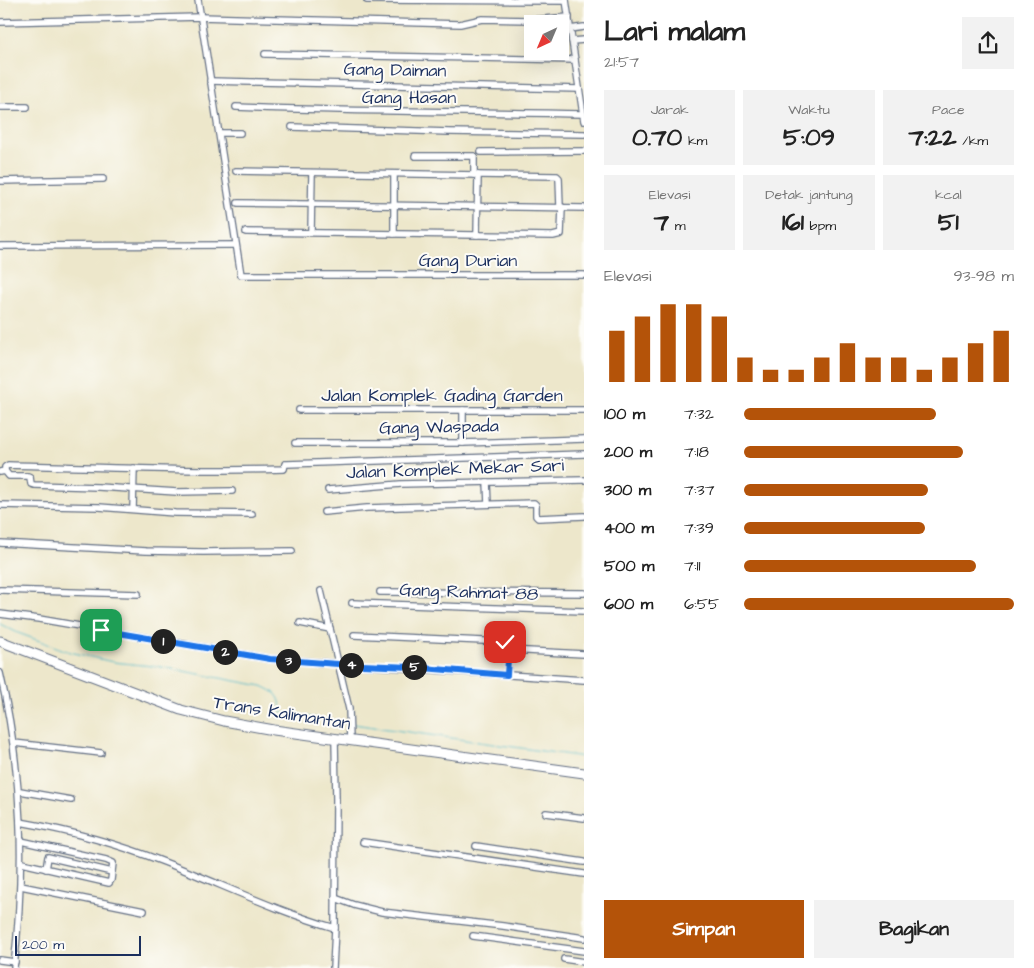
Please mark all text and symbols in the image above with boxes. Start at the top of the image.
text: Lari malam [604,12,745,51]
north arrow [524,15,569,60]
map controls [524,15,569,60]
button: share [962,17,1014,69]
text: 21:57 [604,51,639,73]
street label: Gang Daiman [343,57,447,84]
street label: Gang Hasan [362,85,456,111]
text: Jarak [651,100,689,120]
text: Waktu [788,100,830,120]
text: Pace [932,100,965,120]
text: 0.70 [632,120,682,155]
text: 5:09 [783,120,835,155]
text: 7:22 [908,120,957,155]
text: km [682,131,707,151]
text: /km [957,131,988,151]
text: Elevasi [649,185,690,205]
text: Detak jantung [765,185,853,205]
text: kcal [935,185,962,205]
text: 7 [654,205,669,240]
text: 161 [782,205,804,240]
text: 51 [938,205,959,240]
text: m [669,216,686,236]
text: bpm [804,216,836,236]
street label: Gang Durian [419,248,517,274]
text: Elevasi [604,265,652,287]
text: 93–98 m [953,265,1014,287]
street label: Jalan Komplek Gading Garden [321,383,563,409]
text: 100 m [604,403,645,425]
text: 7:32 [684,403,714,425]
street label: Gang Waspada [379,413,499,442]
text: 200 m [604,441,652,463]
text: 7:18 [684,441,709,463]
street label: Jalan Komplek Mekar Sari [346,453,565,485]
text: 300 m [604,479,651,501]
text: 7:37 [684,479,715,501]
text: 400 m [604,517,654,539]
text: 7:39 [684,517,714,539]
text: 500 m [604,555,654,577]
text: 7:11 [684,555,701,577]
street label: Gang Rahmat 88 [399,577,539,608]
text: 600 m [604,593,653,615]
text: 6:55 [684,593,719,615]
pin [80,609,122,651]
icon: arrive [87,616,115,644]
pin [484,621,526,663]
pin: 1 [150,628,176,654]
icon: check [491,628,519,656]
text: 1 [163,631,164,651]
pin: 2 [212,640,238,664]
text: 2 [221,642,230,662]
pin: 3 [276,648,300,674]
text: 3 [285,651,292,671]
pin: 4 [338,652,364,678]
pin: 5 [402,654,426,680]
text: 4 [347,655,356,675]
text: 5 [410,657,419,677]
street label: Trans Kalimantan [212,690,352,736]
button: Simpan [604,900,804,958]
button: Bagikan [814,900,1014,958]
scale bar [15,933,141,956]
text: 200 m [22,935,64,955]

